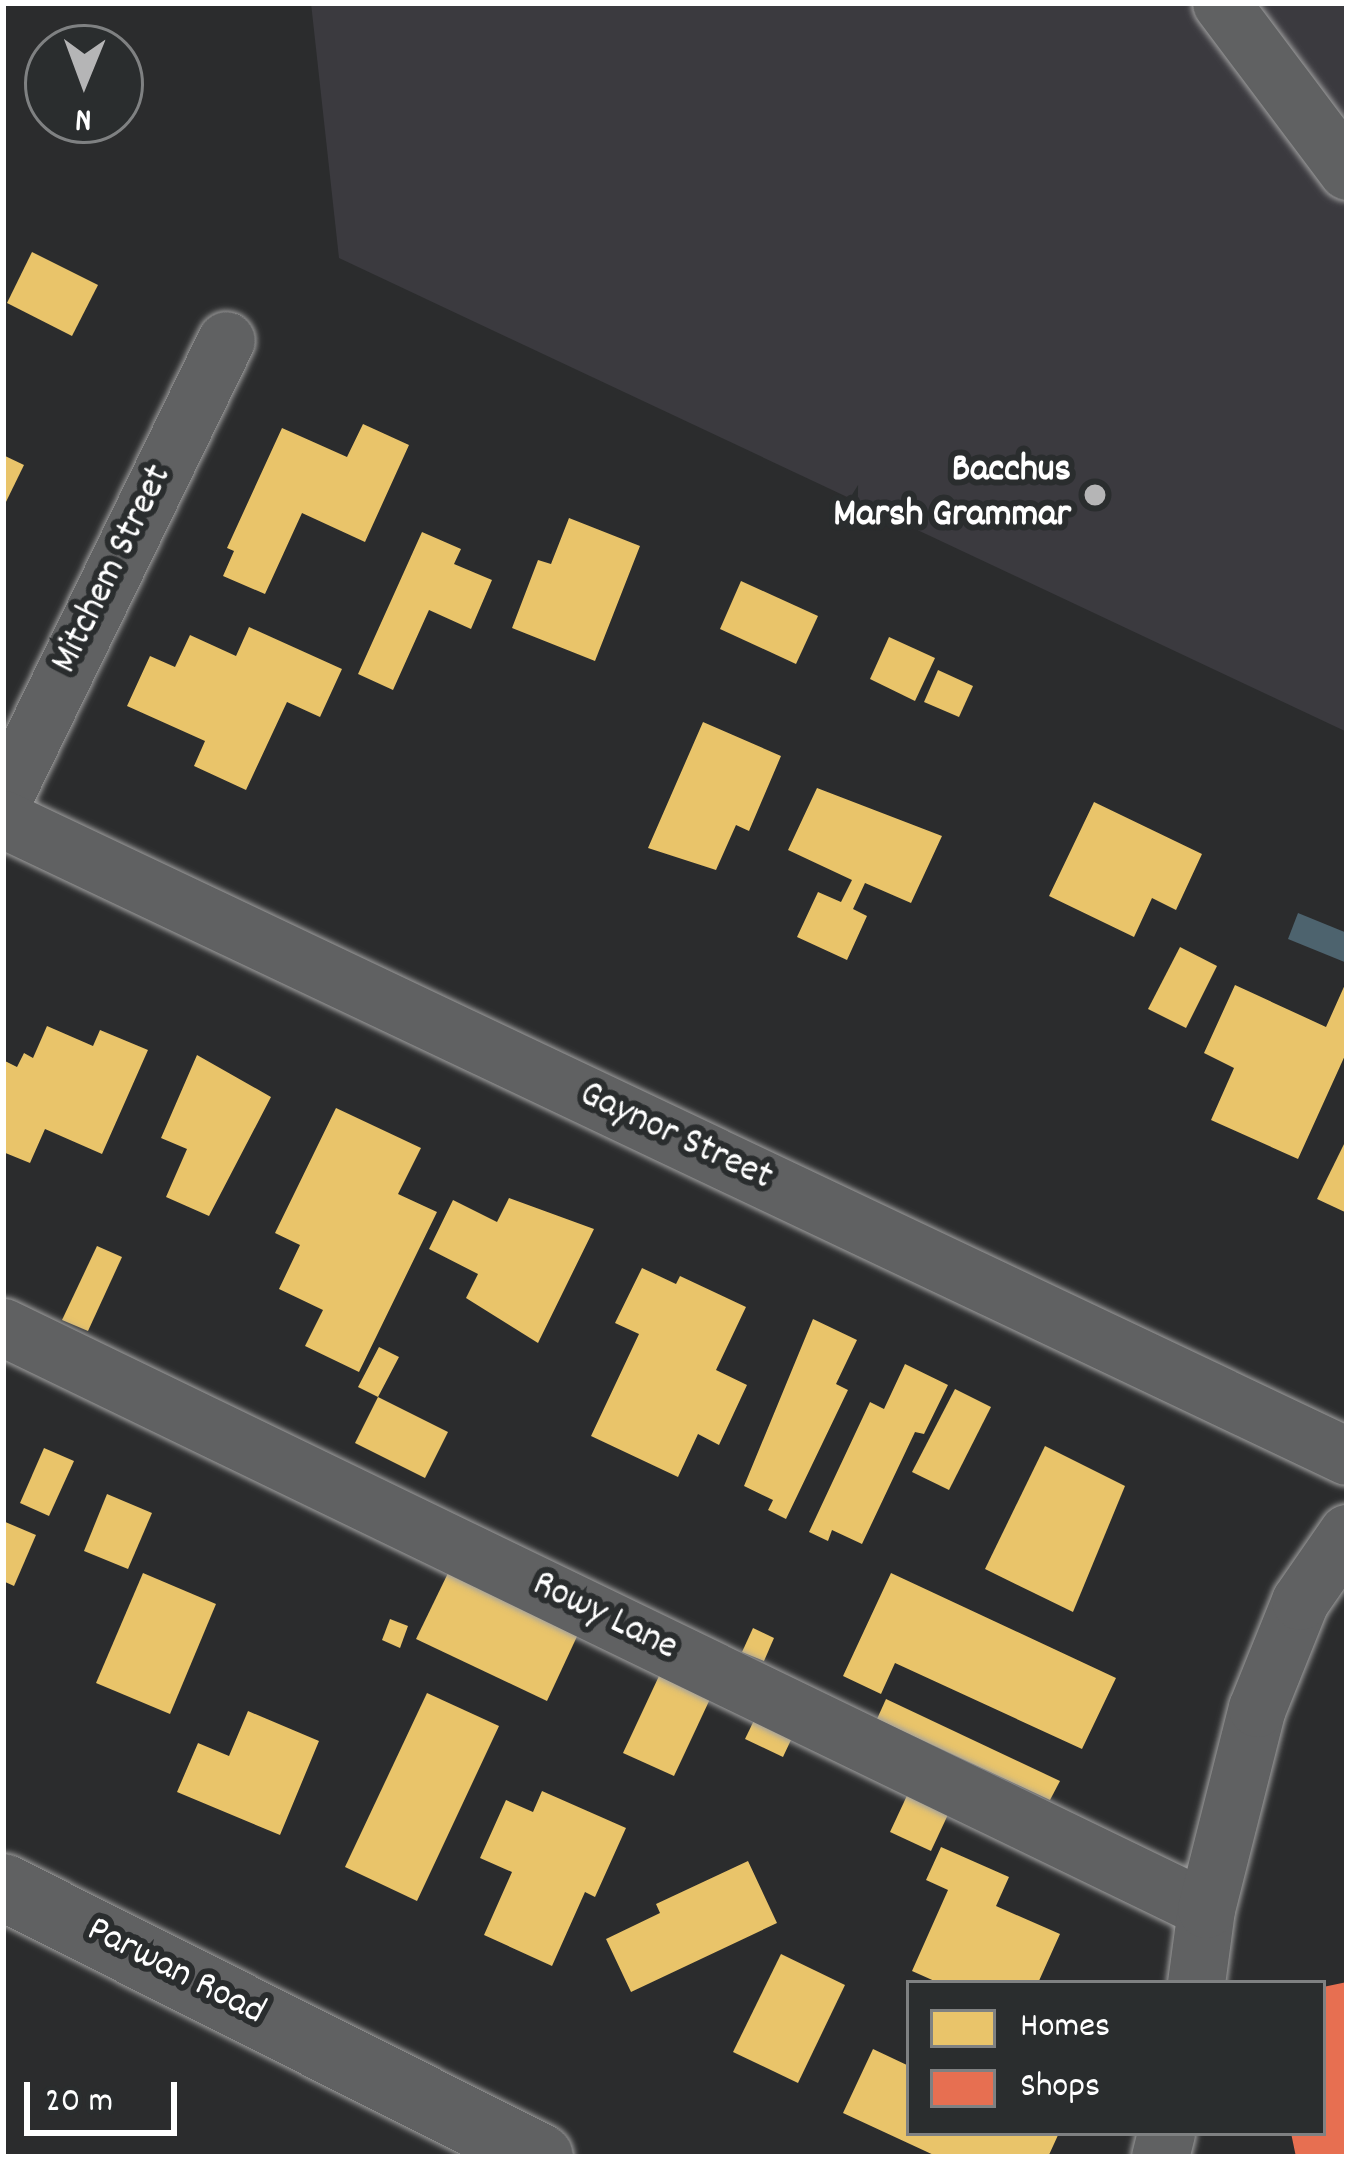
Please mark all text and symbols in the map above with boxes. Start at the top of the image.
north arrow [24,24,144,144]
text: N [75,94,92,141]
place label: Bacchus Marsh Grammar [833,450,1071,541]
street label: Mitchem Street [44,458,184,682]
marker: Bacchus Marsh Grammar [1082,482,1108,508]
street label: Gaynor Street [571,1073,779,1203]
street label: Rowy Lane [524,1563,684,1673]
street label: Parwan Road [78,1908,272,2038]
legend [906,1980,1326,2136]
text: Homes [1020,2002,1110,2054]
scale bar [30,2058,183,2132]
text: Shops [1020,2062,1100,2114]
text: 20 m [45,2077,113,2129]

